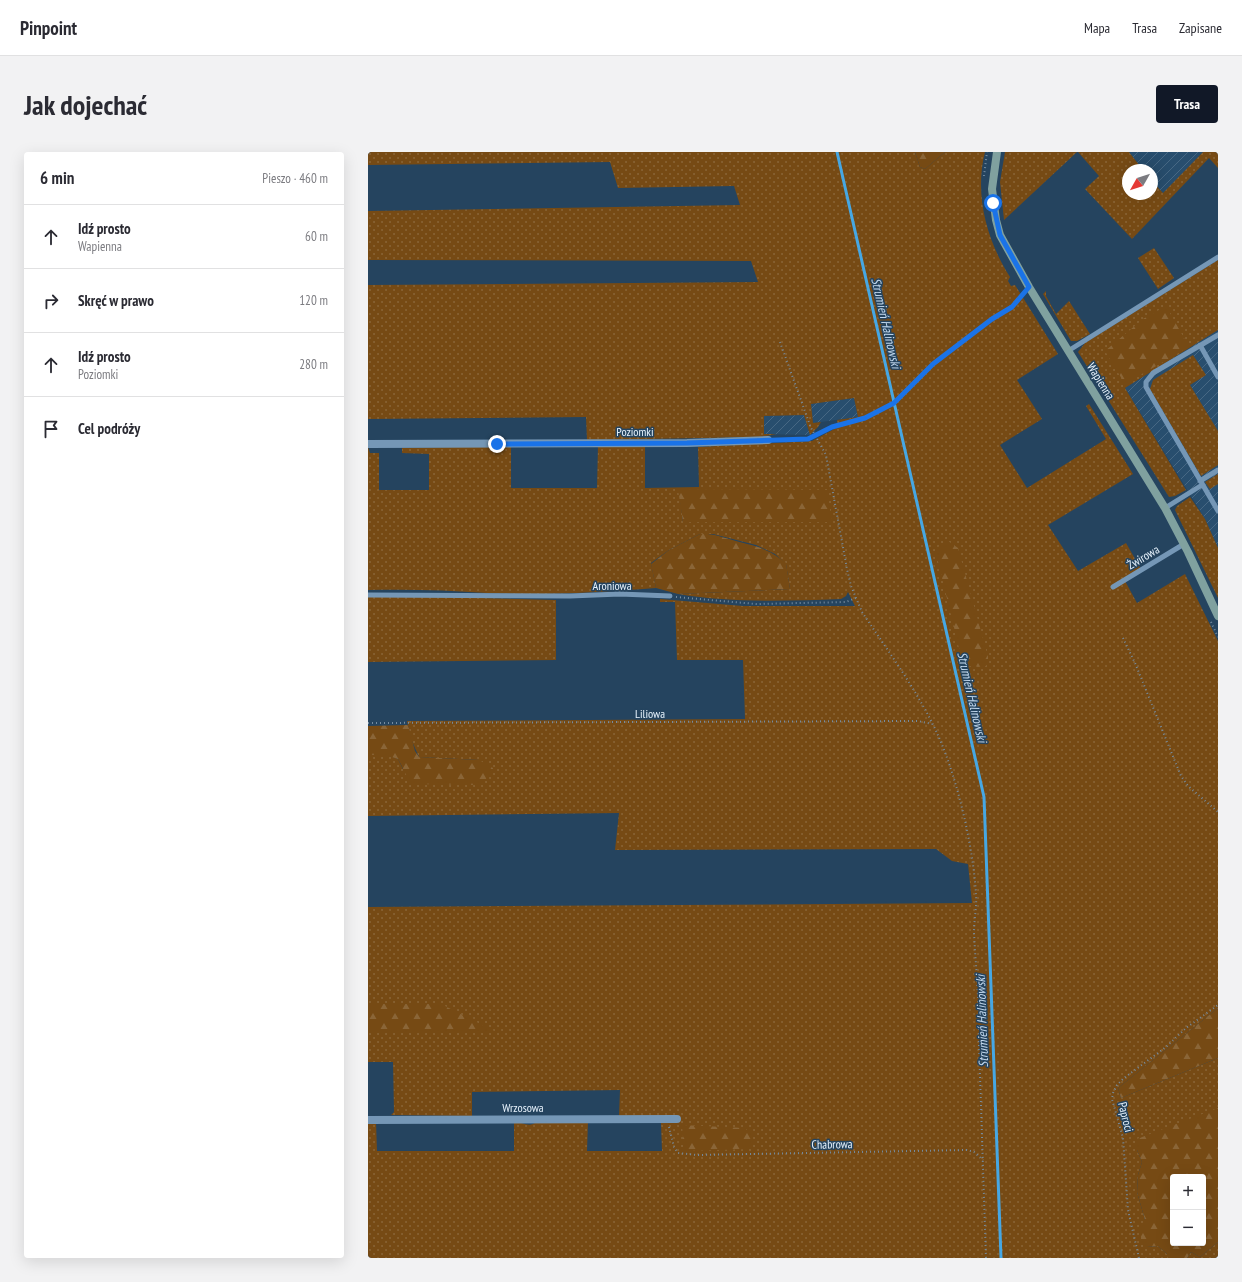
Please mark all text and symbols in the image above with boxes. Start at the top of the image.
text: Pinpoint [20,16,77,40]
text: Mapa [1084,19,1110,37]
text: Trasa [1132,19,1157,37]
text: Zapisane [1179,19,1222,37]
button: Trasa [1156,85,1218,123]
text: Jak dojechać [24,86,147,123]
north arrow [1122,164,1158,200]
text: 6 min [40,167,74,189]
text: Pieszo · 460 m [262,170,328,187]
route start [984,194,1002,212]
text: Idź prosto [78,219,131,238]
icon: ahead [40,226,62,248]
text: 60 m [305,228,328,245]
text: Wapienna [78,238,122,255]
water label: Strumień Halinowski [867,276,905,372]
icon: right [40,290,62,312]
text: Skręć w prawo [78,291,154,310]
text: 120 m [299,292,328,309]
text: Idź prosto [78,347,131,366]
icon: ahead [40,354,62,376]
text: 280 m [299,356,328,373]
street label: Wapienna [1084,360,1118,402]
text: Poziomki [78,366,118,383]
icon: arrive [40,418,62,440]
text: Cel podróży [78,419,140,438]
street label: Poziomki [616,424,654,439]
route end [488,435,506,453]
street label: Żwirowa [1124,541,1162,572]
street label: Aroniowa [593,578,632,593]
water label: Strumień Halinowski [953,650,991,746]
street label: Liliowa [635,706,665,721]
water label: Strumień Halinowski [972,972,992,1068]
street label: Wrzosowa [502,1100,544,1115]
street label: Paproci [1115,1100,1137,1134]
street label: Chabrowa [811,1136,853,1152]
map controls [1170,1174,1206,1246]
button: + [1170,1174,1206,1210]
button: − [1170,1210,1206,1246]

